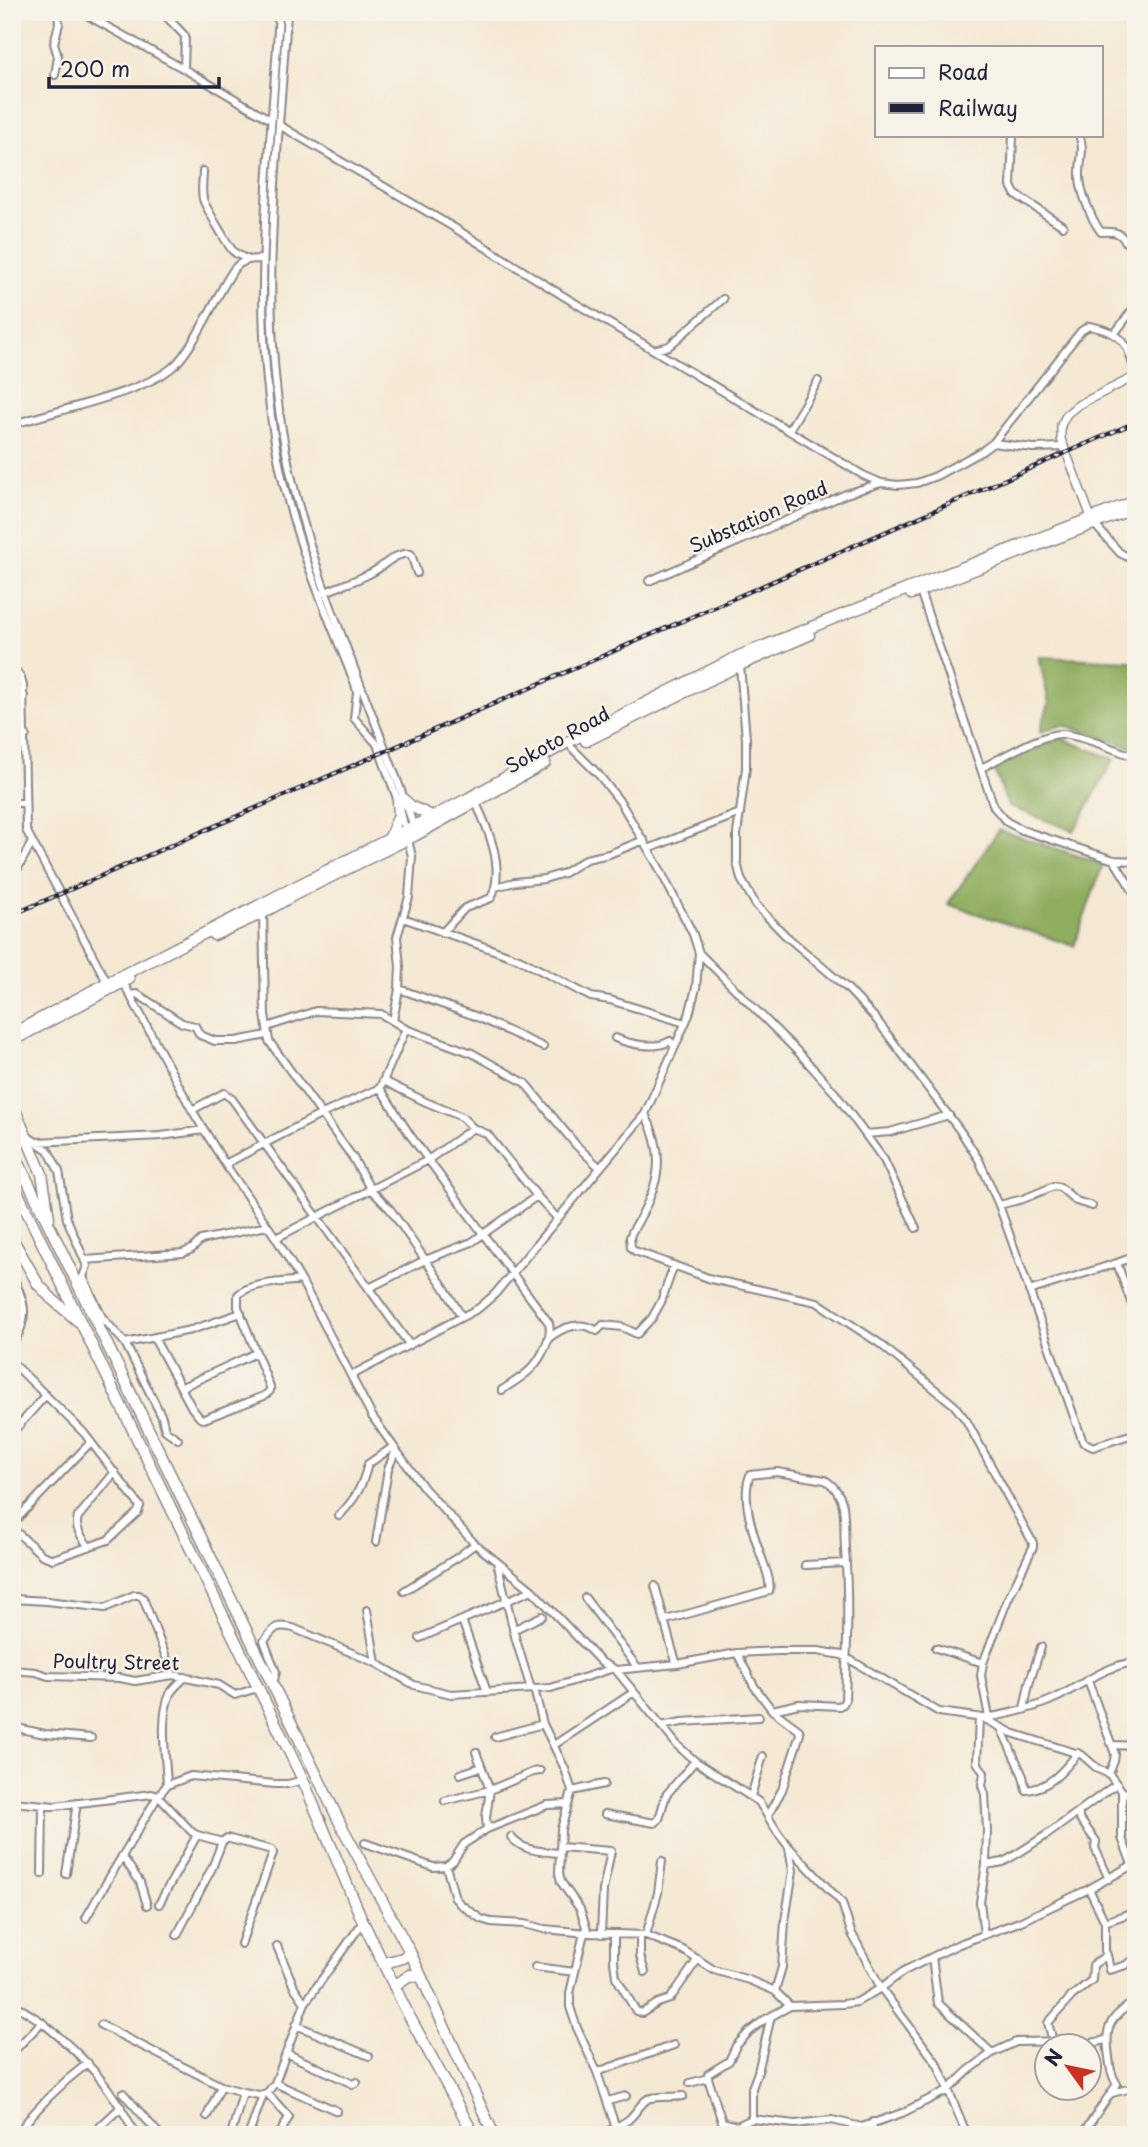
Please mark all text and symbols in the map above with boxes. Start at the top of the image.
scale bar [49,46,219,90]
legend [875,46,1102,136]
text: 200 m [60,52,130,84]
text: Road [938,55,989,87]
text: Railway [938,91,1018,123]
street label: Substation Road [684,473,832,559]
street label: Sokoto Road [500,699,614,779]
street label: Poultry Street [52,1646,180,1676]
north arrow [1032,2032,1102,2102]
text: N [1037,2043,1069,2071]

